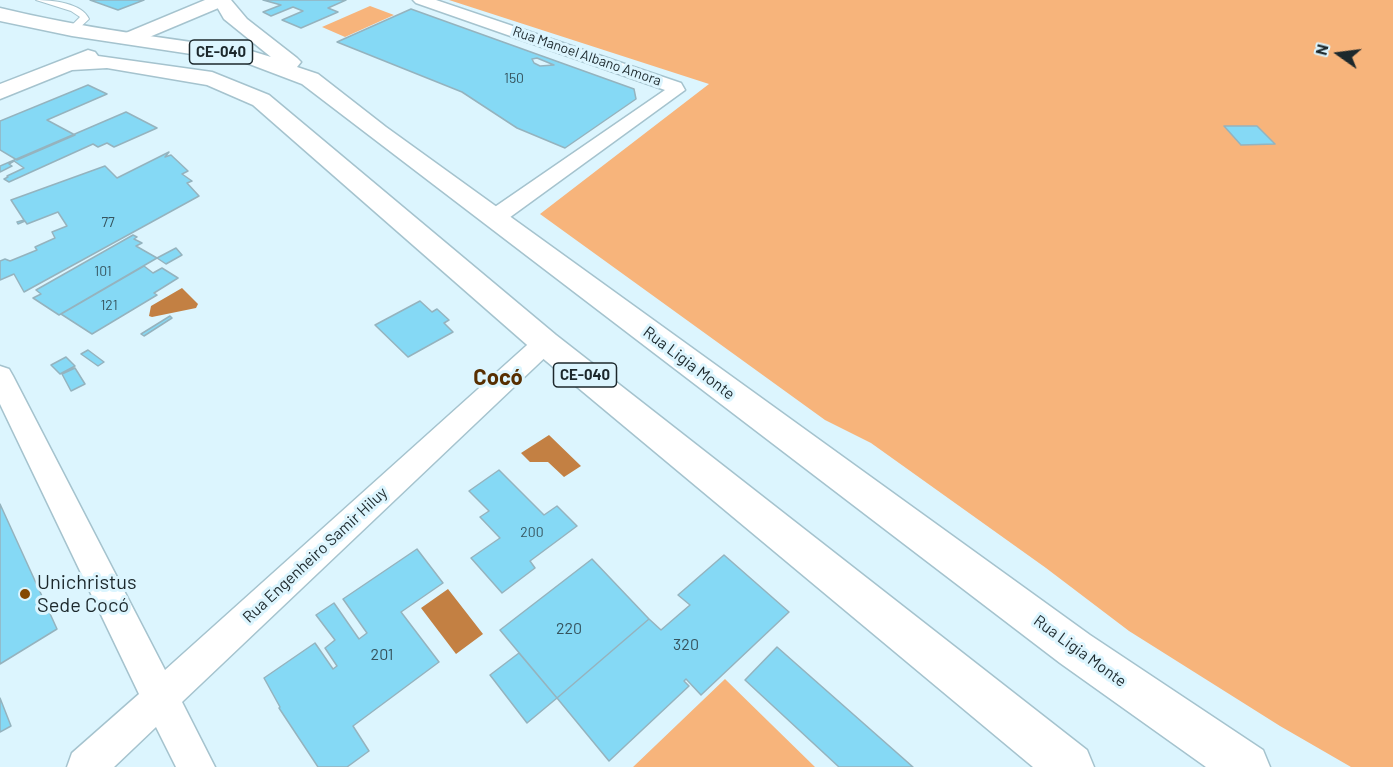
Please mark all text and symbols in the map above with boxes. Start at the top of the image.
street label: Rua Manoel Albano Amora [511,23,663,89]
north arrow [1309,24,1369,84]
road number: CE-040 [190,40,252,64]
text: N [1311,42,1332,57]
house number: 150 [504,70,524,86]
house number: 77 [101,214,115,230]
house number: 101 [94,263,112,279]
house number: 121 [100,297,118,313]
street label: Rua Ligia Monte [639,322,739,404]
road number: CE-040 [554,363,616,387]
district label: Cocó [473,365,523,391]
street label: Rua Engenheiro Samir Hiluy [239,483,391,627]
house number: 200 [520,524,544,540]
place label: Unichristus Sede Cocó [37,570,137,617]
marker: Unichristus Sede Cocó [18,587,32,601]
street label: Rua Ligia Monte [1030,611,1130,691]
house number: 220 [556,619,582,639]
house number: 320 [673,635,699,655]
house number: 201 [371,645,393,665]

